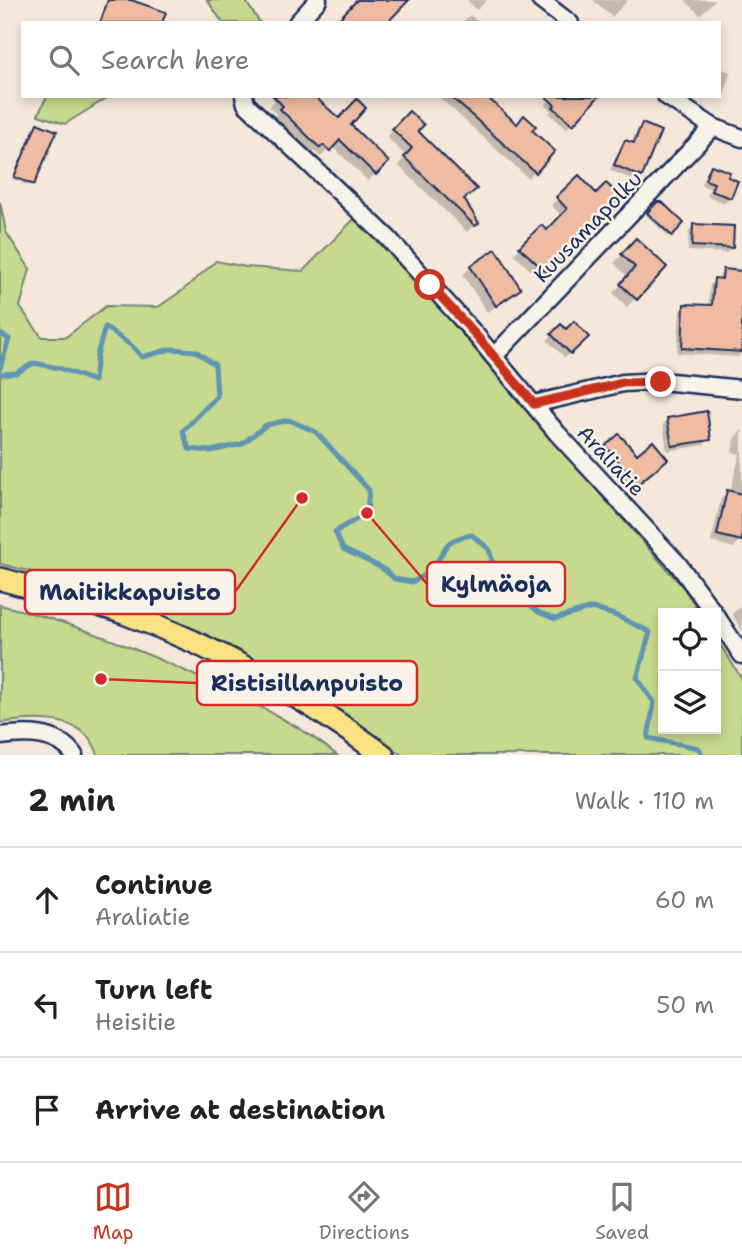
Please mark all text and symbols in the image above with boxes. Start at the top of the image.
search box [21,21,721,98]
icon: search [45,41,83,79]
text: Search here [101,42,250,77]
street label: Kuusamapolku [528,165,648,289]
route start [414,269,445,300]
route end [645,366,676,397]
street label: Araliatie [571,420,651,502]
callout: Kylmäoja [427,562,565,606]
text: Kylmäoja [441,569,552,599]
callout: Maitikkapuisto [25,570,235,614]
text: Maitikkapuisto [39,577,221,607]
map controls [658,608,721,734]
button: locate [658,608,721,671]
callout: Ristisillanpuisto [197,661,417,705]
text: Ristisillanpuisto [211,668,403,698]
button: layers [658,671,721,734]
text: 2 min [28,780,115,821]
text: Walk · 110 m [575,786,714,816]
text: Continue [95,867,213,902]
icon: ahead [28,881,66,919]
text: 60 m [655,885,714,915]
text: Araliatie [95,902,191,932]
text: Turn left [95,972,212,1007]
icon: left [28,986,66,1024]
text: 50 m [656,990,714,1020]
text: Heisitie [95,1007,176,1037]
icon: arrive [28,1091,66,1129]
text: Arrive at destination [95,1092,385,1127]
tab: Map [93,1178,133,1245]
tab: Directions [319,1178,410,1245]
tab: Saved [595,1178,649,1245]

